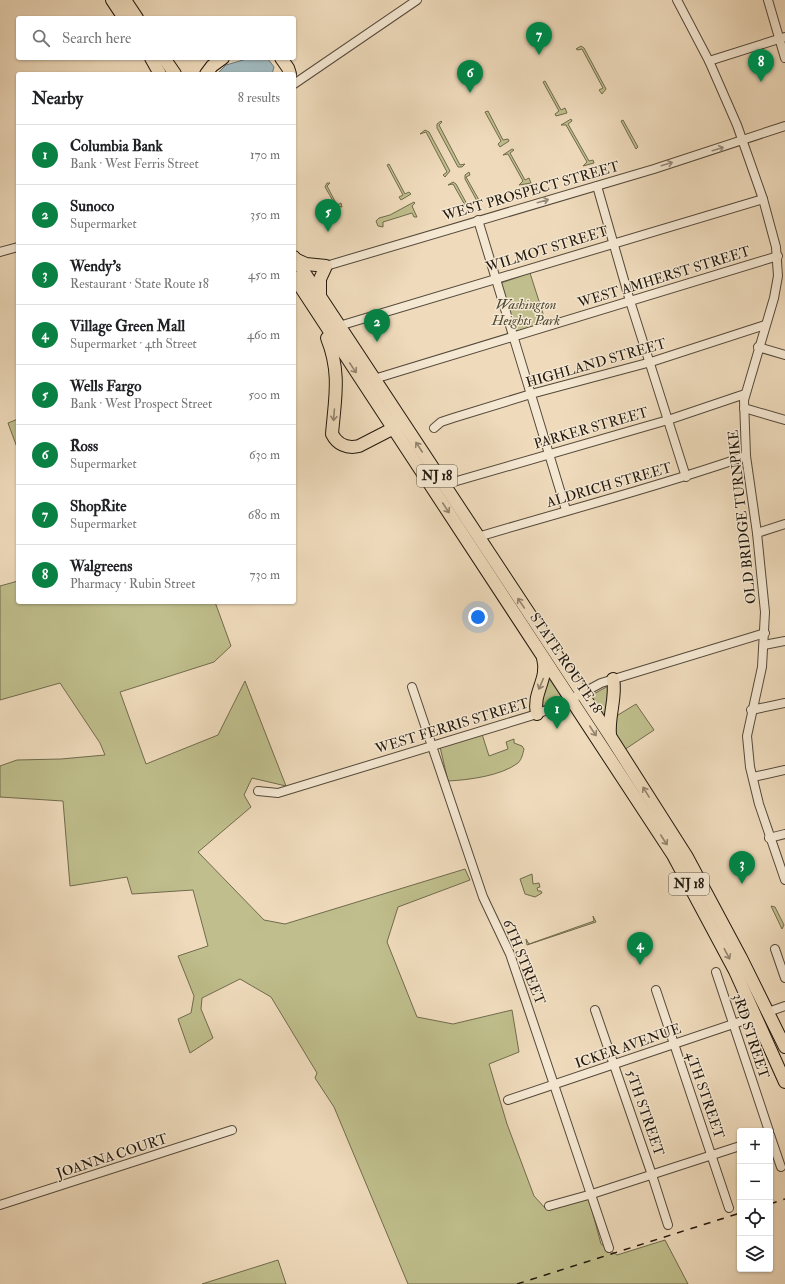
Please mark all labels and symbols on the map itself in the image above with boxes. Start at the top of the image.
pin: 7 [526,22,552,55]
pin: 8 [748,49,774,82]
pin: 6 [457,60,483,93]
one-way arrow [711,145,724,152]
street label: WEST PROSPECT STREET [440,157,622,225]
one-way arrow [661,160,674,167]
one-way arrow [536,197,549,204]
pin: 5 [315,199,341,232]
street label: WILMOT STREET [483,222,611,276]
street label: WEST AMHERST STREET [575,242,753,312]
park label: Washington Heights Park [491,296,560,329]
pin: 2 [364,309,390,342]
street label: HIGHLAND STREET [524,335,669,391]
one-way arrow [349,362,357,373]
street label: PARKER STREET [532,403,651,452]
one-way arrow [330,408,337,421]
street label: OLD BRIDGE TURNPIKE [724,429,760,605]
one-way arrow [415,442,423,453]
street label: ALDRICH STREET [544,459,674,511]
road number: NJ 18 [417,465,457,487]
one-way arrow [442,502,450,513]
one-way arrow [517,597,525,608]
your location [468,607,488,627]
street label: STATE ROUTE 18 [526,610,606,716]
one-way arrow [536,678,544,690]
street label: WEST FERRIS STREET [372,694,531,758]
pin: 1 [544,696,570,729]
one-way arrow [590,725,598,737]
one-way arrow [641,786,649,798]
one-way arrow [660,835,668,846]
pin: 3 [729,851,755,884]
road number: NJ 18 [669,873,709,895]
street label: 6TH STREET [499,917,549,1008]
pin: 4 [627,932,653,965]
one-way arrow [723,948,731,960]
street label: 3RD STREET [729,991,773,1081]
street label: ICKER AVENUE [573,1020,683,1072]
street label: 4TH STREET [682,1049,728,1141]
street label: 5TH STREET [622,1068,668,1159]
street label: JOANNA COURT [53,1130,170,1182]

